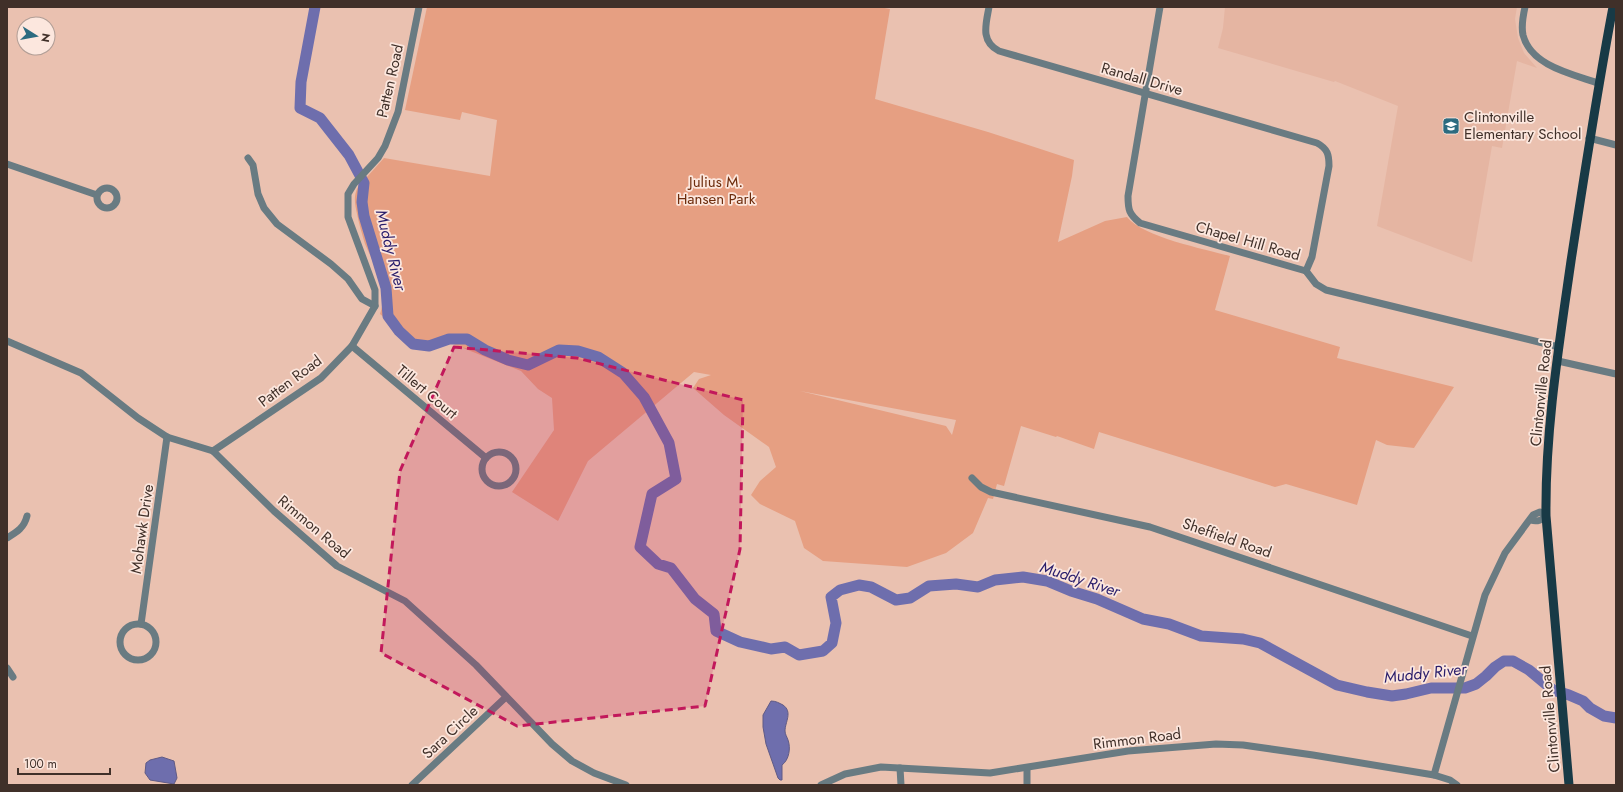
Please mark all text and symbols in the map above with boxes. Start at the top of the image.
north arrow [16,16,56,56]
text: N [37,32,55,44]
street label: Patten Road [371,42,409,120]
street label: Randall Drive [1099,57,1186,101]
place label: Clintonville Elementary School [1464,106,1581,145]
school or university icon: Clintonville Elementary School [1441,116,1461,136]
park label: Julius M. Hansen Park [677,171,756,210]
water label: Muddy River [370,207,413,295]
street label: Chapel Hill Road [1193,216,1303,266]
street label: Clintonville Road [1524,339,1558,447]
street label: Patten Road [254,350,326,412]
street label: Tillert Court [392,360,463,424]
street label: Mohawk Drive [125,483,159,575]
street label: Rimmon Road [273,490,355,564]
street label: Sheffield Road [1180,512,1274,564]
water label: Muddy River [1037,555,1124,603]
water label: Muddy River [1383,657,1469,689]
street label: Clintonville Road [1534,665,1566,773]
street label: Sara Circle [417,700,483,764]
street label: Rimmon Road [1092,723,1182,755]
scale bar [18,750,110,776]
text: 100 m [24,755,57,773]

